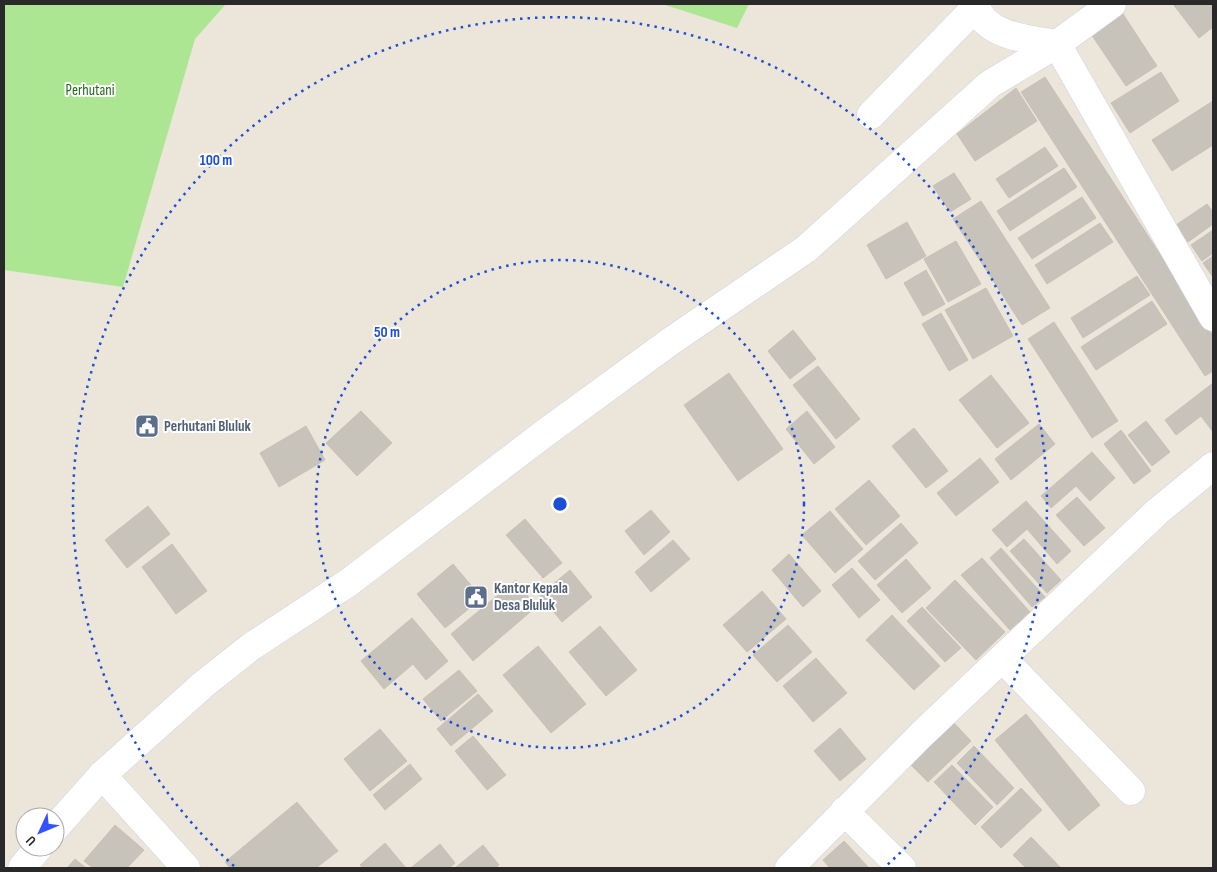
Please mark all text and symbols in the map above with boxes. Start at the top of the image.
park label: Perhutani [66,81,115,100]
text: 100 m [200,151,232,170]
text: 50 m [374,323,400,342]
public building icon: Perhutani Bluluk [134,413,160,439]
place label: Perhutani Bluluk [164,417,252,436]
centre of rings [551,495,569,513]
place label: Kantor Kepala Desa Bluluk [494,579,568,615]
public building icon: Kantor Kepala Desa Bluluk [463,584,489,610]
north arrow [15,807,65,857]
text: U [22,832,40,849]

